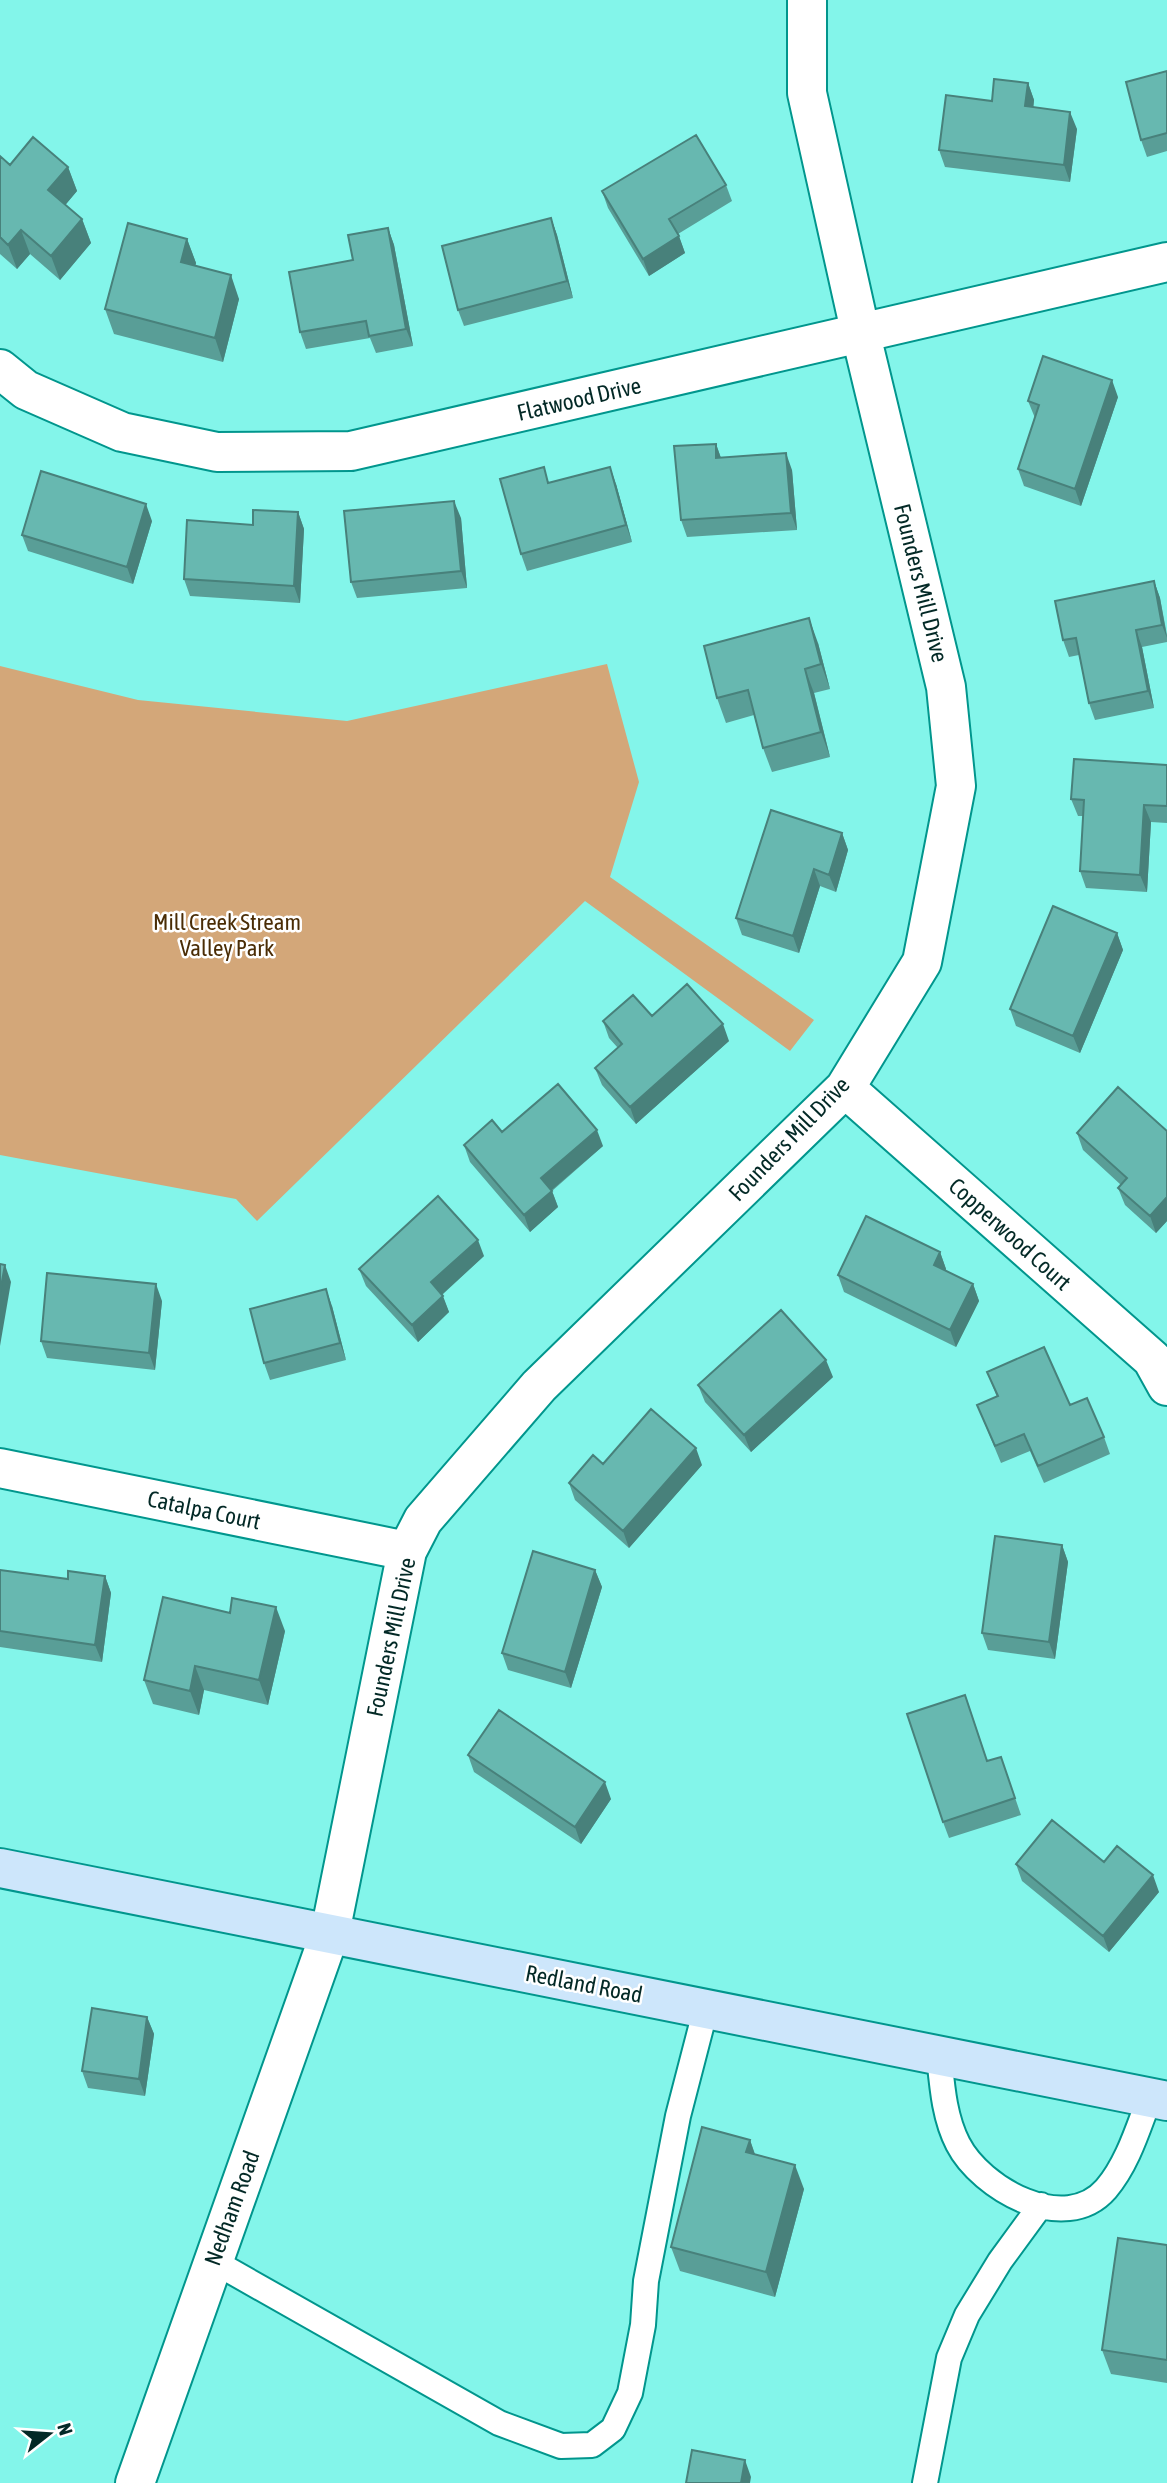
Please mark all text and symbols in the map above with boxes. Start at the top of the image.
street label: Flatwood Drive [514,372,644,426]
street label: Founders Mill Drive [889,501,953,665]
park label: Mill Creek Stream Valley Park [153,909,301,961]
street label: Founders Mill Drive [723,1072,855,1206]
street label: Copperwood Court [944,1173,1076,1295]
street label: Catalpa Court [145,1485,263,1535]
street label: Founders Mill Drive [361,1555,421,1719]
street label: Redland Road [523,1960,645,2008]
street label: Nedham Road [199,2147,265,2269]
north arrow [14,2399,84,2469]
text: N [53,2420,77,2438]

